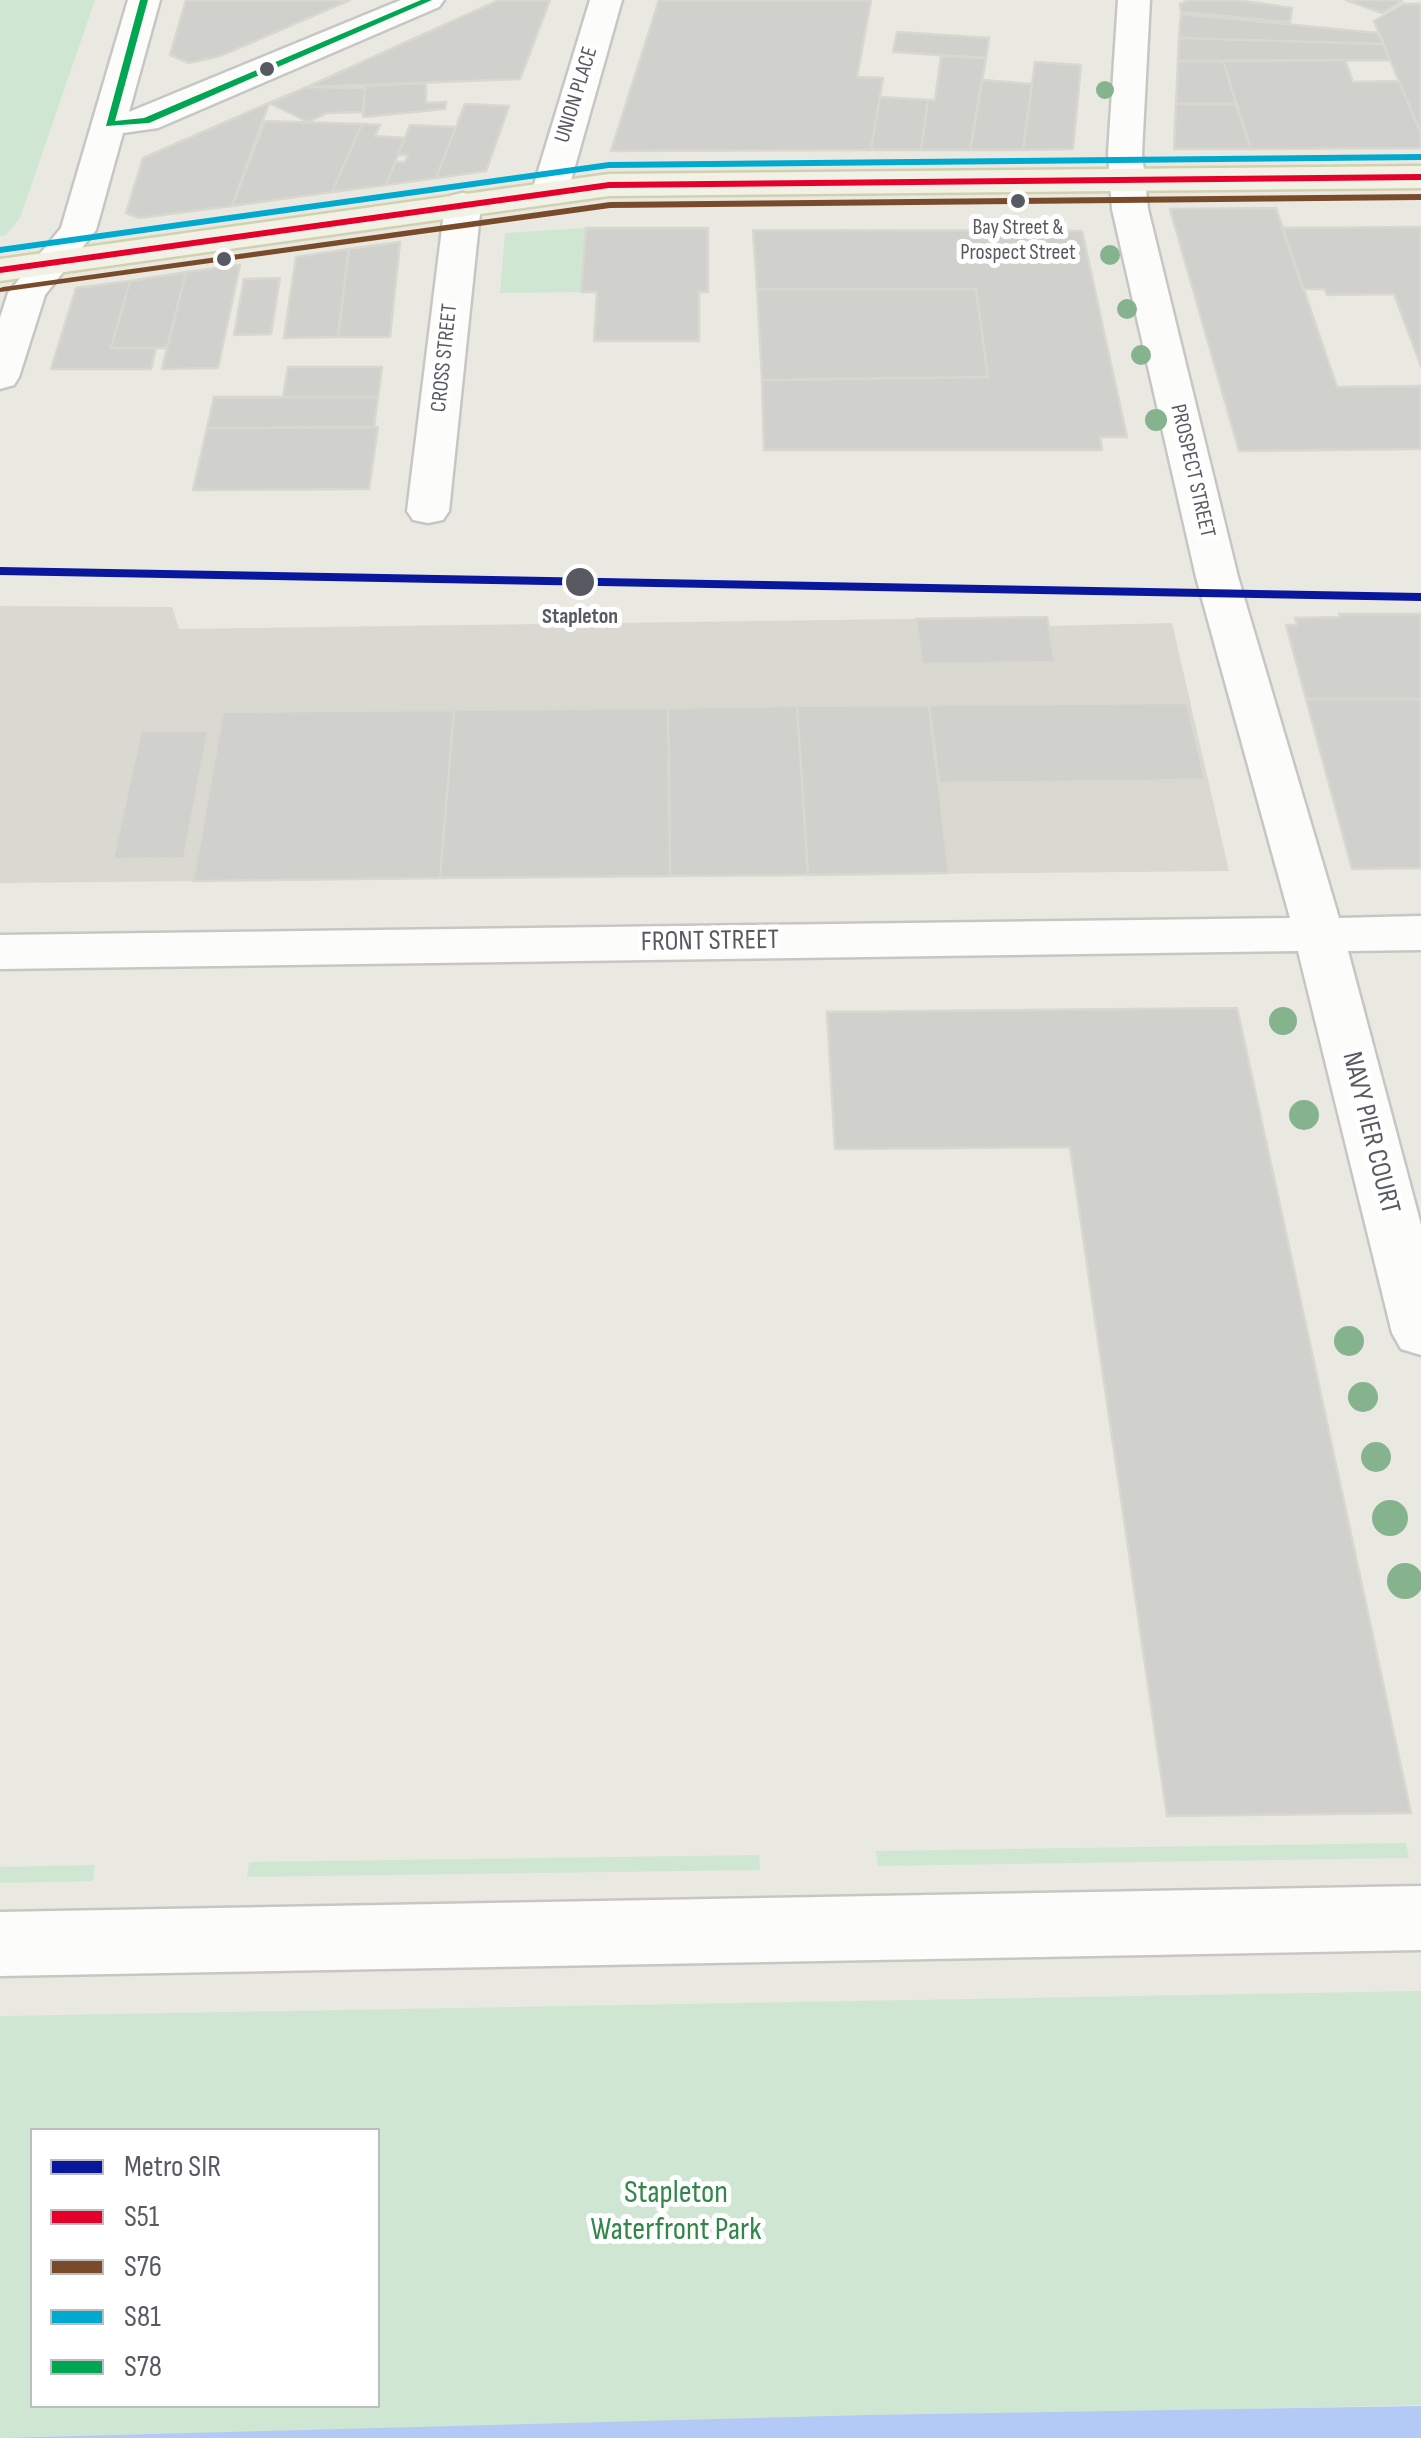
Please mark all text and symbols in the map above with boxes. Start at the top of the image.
street label: UNION PLACE [550,44,604,146]
unlabelled marker [257,59,277,79]
marker: Bay Street & Prospect Street [1008,191,1028,211]
place label: Bay Street & Prospect Street [960,215,1076,266]
unlabelled marker [214,249,234,269]
street label: CROSS STREET [426,303,464,413]
street label: PROSPECT STREET [1164,402,1220,540]
marker: Stapleton [563,565,597,599]
place label: Stapleton [542,604,618,630]
street label: FRONT STREET [641,924,779,960]
street label: NAVY PIER COURT [1334,1049,1406,1217]
legend [30,2128,380,2408]
text: Metro SIR [124,2149,221,2185]
park label: Stapleton Waterfront Park [590,2175,762,2250]
text: S51 [124,2199,159,2235]
text: S76 [124,2249,162,2285]
text: S81 [124,2299,161,2335]
text: S78 [124,2349,162,2385]

